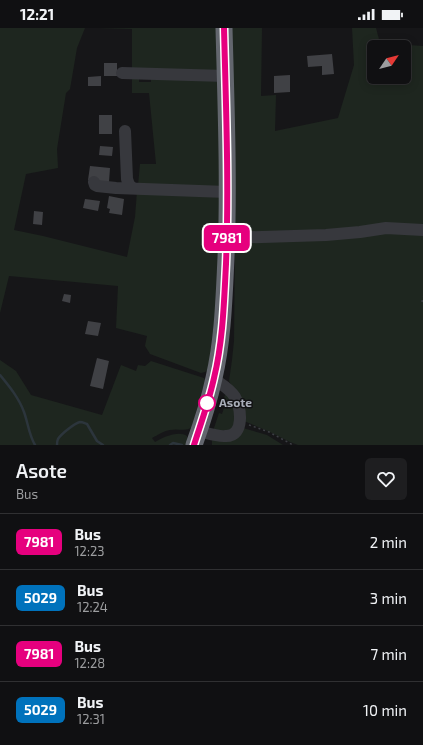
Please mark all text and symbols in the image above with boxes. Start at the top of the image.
text: 12:21 [20,5,54,23]
north arrow [367,40,411,84]
map controls [367,40,411,84]
line badge: 7981 [199,225,255,251]
text: 7981 [212,229,242,246]
marker: Asote [198,394,216,412]
place label: Asote [219,395,252,409]
button: heart [365,458,407,500]
text: Asote [16,459,67,482]
text: Bus [16,486,38,502]
text: Bus [74,525,101,543]
text: 7981 [24,533,54,550]
text: 2 min [370,533,407,551]
text: 12:23 [74,543,105,559]
text: Bus [77,581,103,599]
text: 5029 [24,589,57,606]
text: 3 min [370,589,407,607]
text: 12:24 [77,599,108,615]
text: Bus [74,637,101,655]
text: 7981 [24,645,54,662]
text: 7 min [370,645,407,663]
text: 12:28 [74,655,105,671]
text: Bus [77,693,103,711]
text: 5029 [24,701,57,718]
text: 10 min [363,701,407,719]
text: 12:31 [77,711,105,727]

